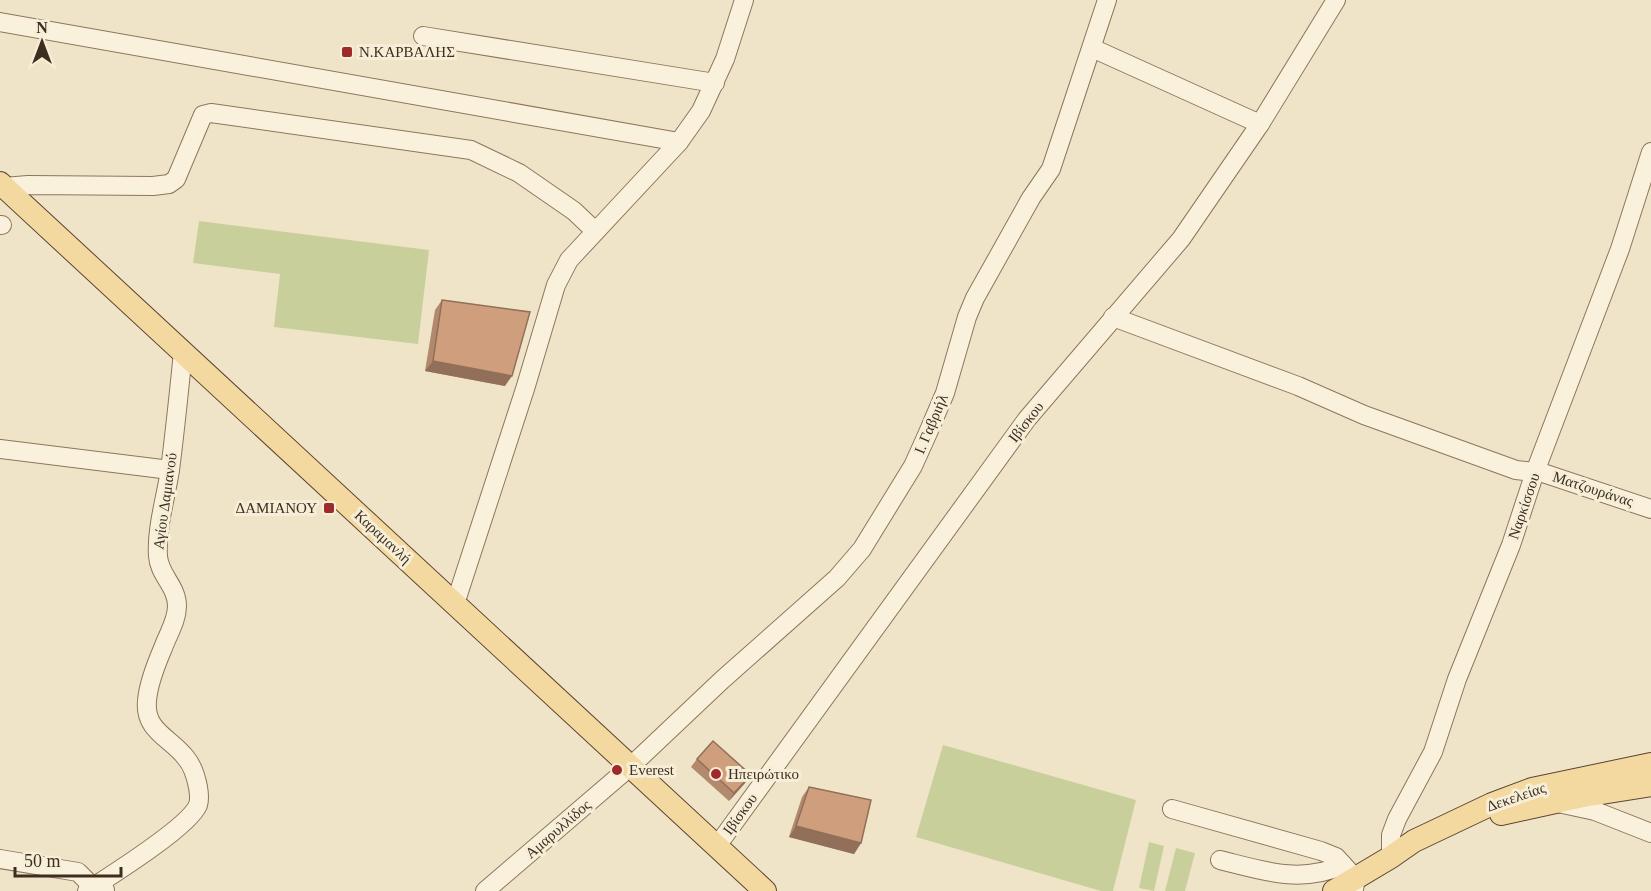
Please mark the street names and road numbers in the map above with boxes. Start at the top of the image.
street label: Ι. Γαβριήλ [911,391,951,456]
street label: Ιβίσκου [1005,399,1047,445]
street label: Αγίου Δαμιανού [150,452,180,550]
street label: Ματζουράνας [1551,468,1635,510]
street label: Ναρκίσσου [1505,471,1543,541]
street label: Καραμανλή [352,507,415,567]
street label: Δεκελείας [1484,779,1548,815]
street label: Ιβίσκου [720,790,760,838]
street label: Αμαρυλλίδος [522,796,594,862]

